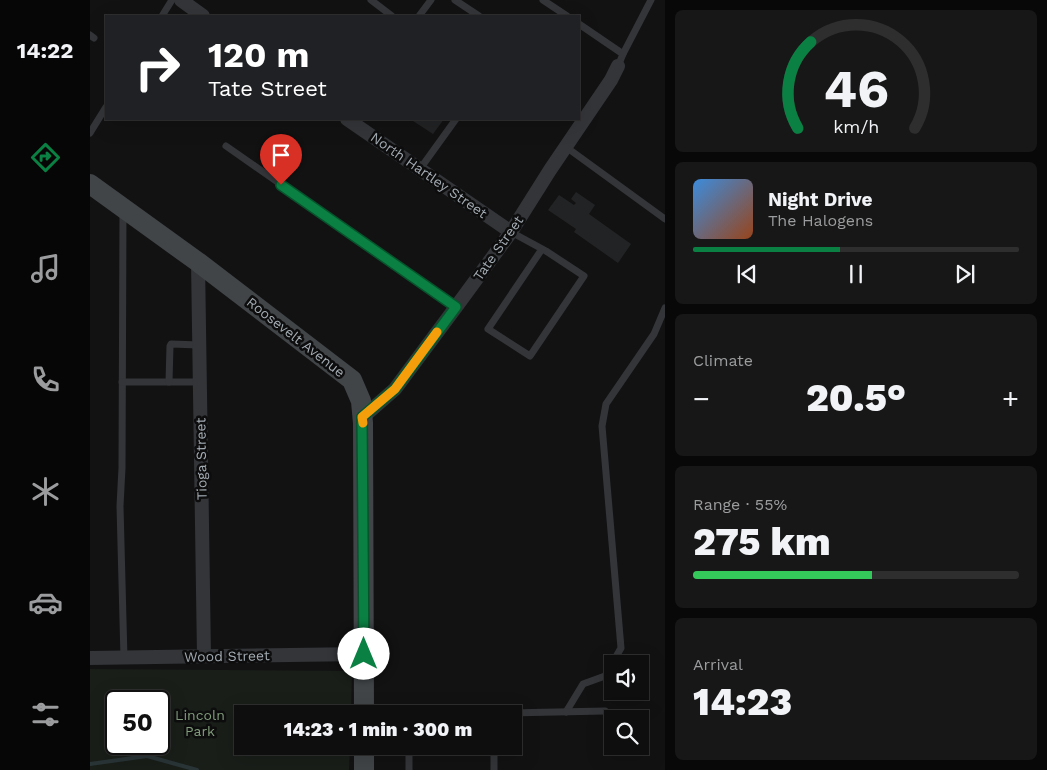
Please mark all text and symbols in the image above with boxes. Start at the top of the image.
text: 120 m [208,34,309,76]
icon: right [125,35,190,100]
text: 14:22 [17,38,73,63]
text: 46 [823,59,889,120]
text: Tate Street [208,76,327,101]
text: km/h [833,116,879,137]
street label: North Hartley Street [368,129,490,221]
pin [260,134,302,185]
icon: directions [28,140,63,175]
icon: arrive [267,141,295,169]
text: Night Drive [768,188,873,211]
text: The Halogens [768,211,873,230]
street label: Tate Street [470,212,526,284]
icon: music [28,251,63,286]
icon: previous [733,260,761,288]
icon: pause [842,260,870,288]
icon: next [951,260,979,288]
street label: Roosevelt Avenue [244,294,348,380]
text: Climate [693,351,753,370]
icon: phone [28,362,63,397]
text: 20.5° [806,376,906,420]
text: − [693,382,710,415]
text: + [1002,382,1019,415]
street label: Tioga Street [192,418,210,500]
icon: climate [28,474,63,509]
text: Range · 55% [693,495,787,514]
text: 275 km [693,520,831,564]
icon: car [28,585,63,620]
position arrow [337,627,389,679]
street label: Wood Street [184,647,270,665]
map controls [604,655,649,755]
button: sound [604,655,649,700]
text: Arrival [693,655,743,674]
text: 14:23 [693,680,792,724]
speed limit sign: 50 [105,690,170,755]
icon: filters [28,697,63,732]
park label: Lincoln Park [175,707,225,739]
button: search [604,710,649,755]
text: 14:23 · 1 min · 300 m [284,718,472,741]

